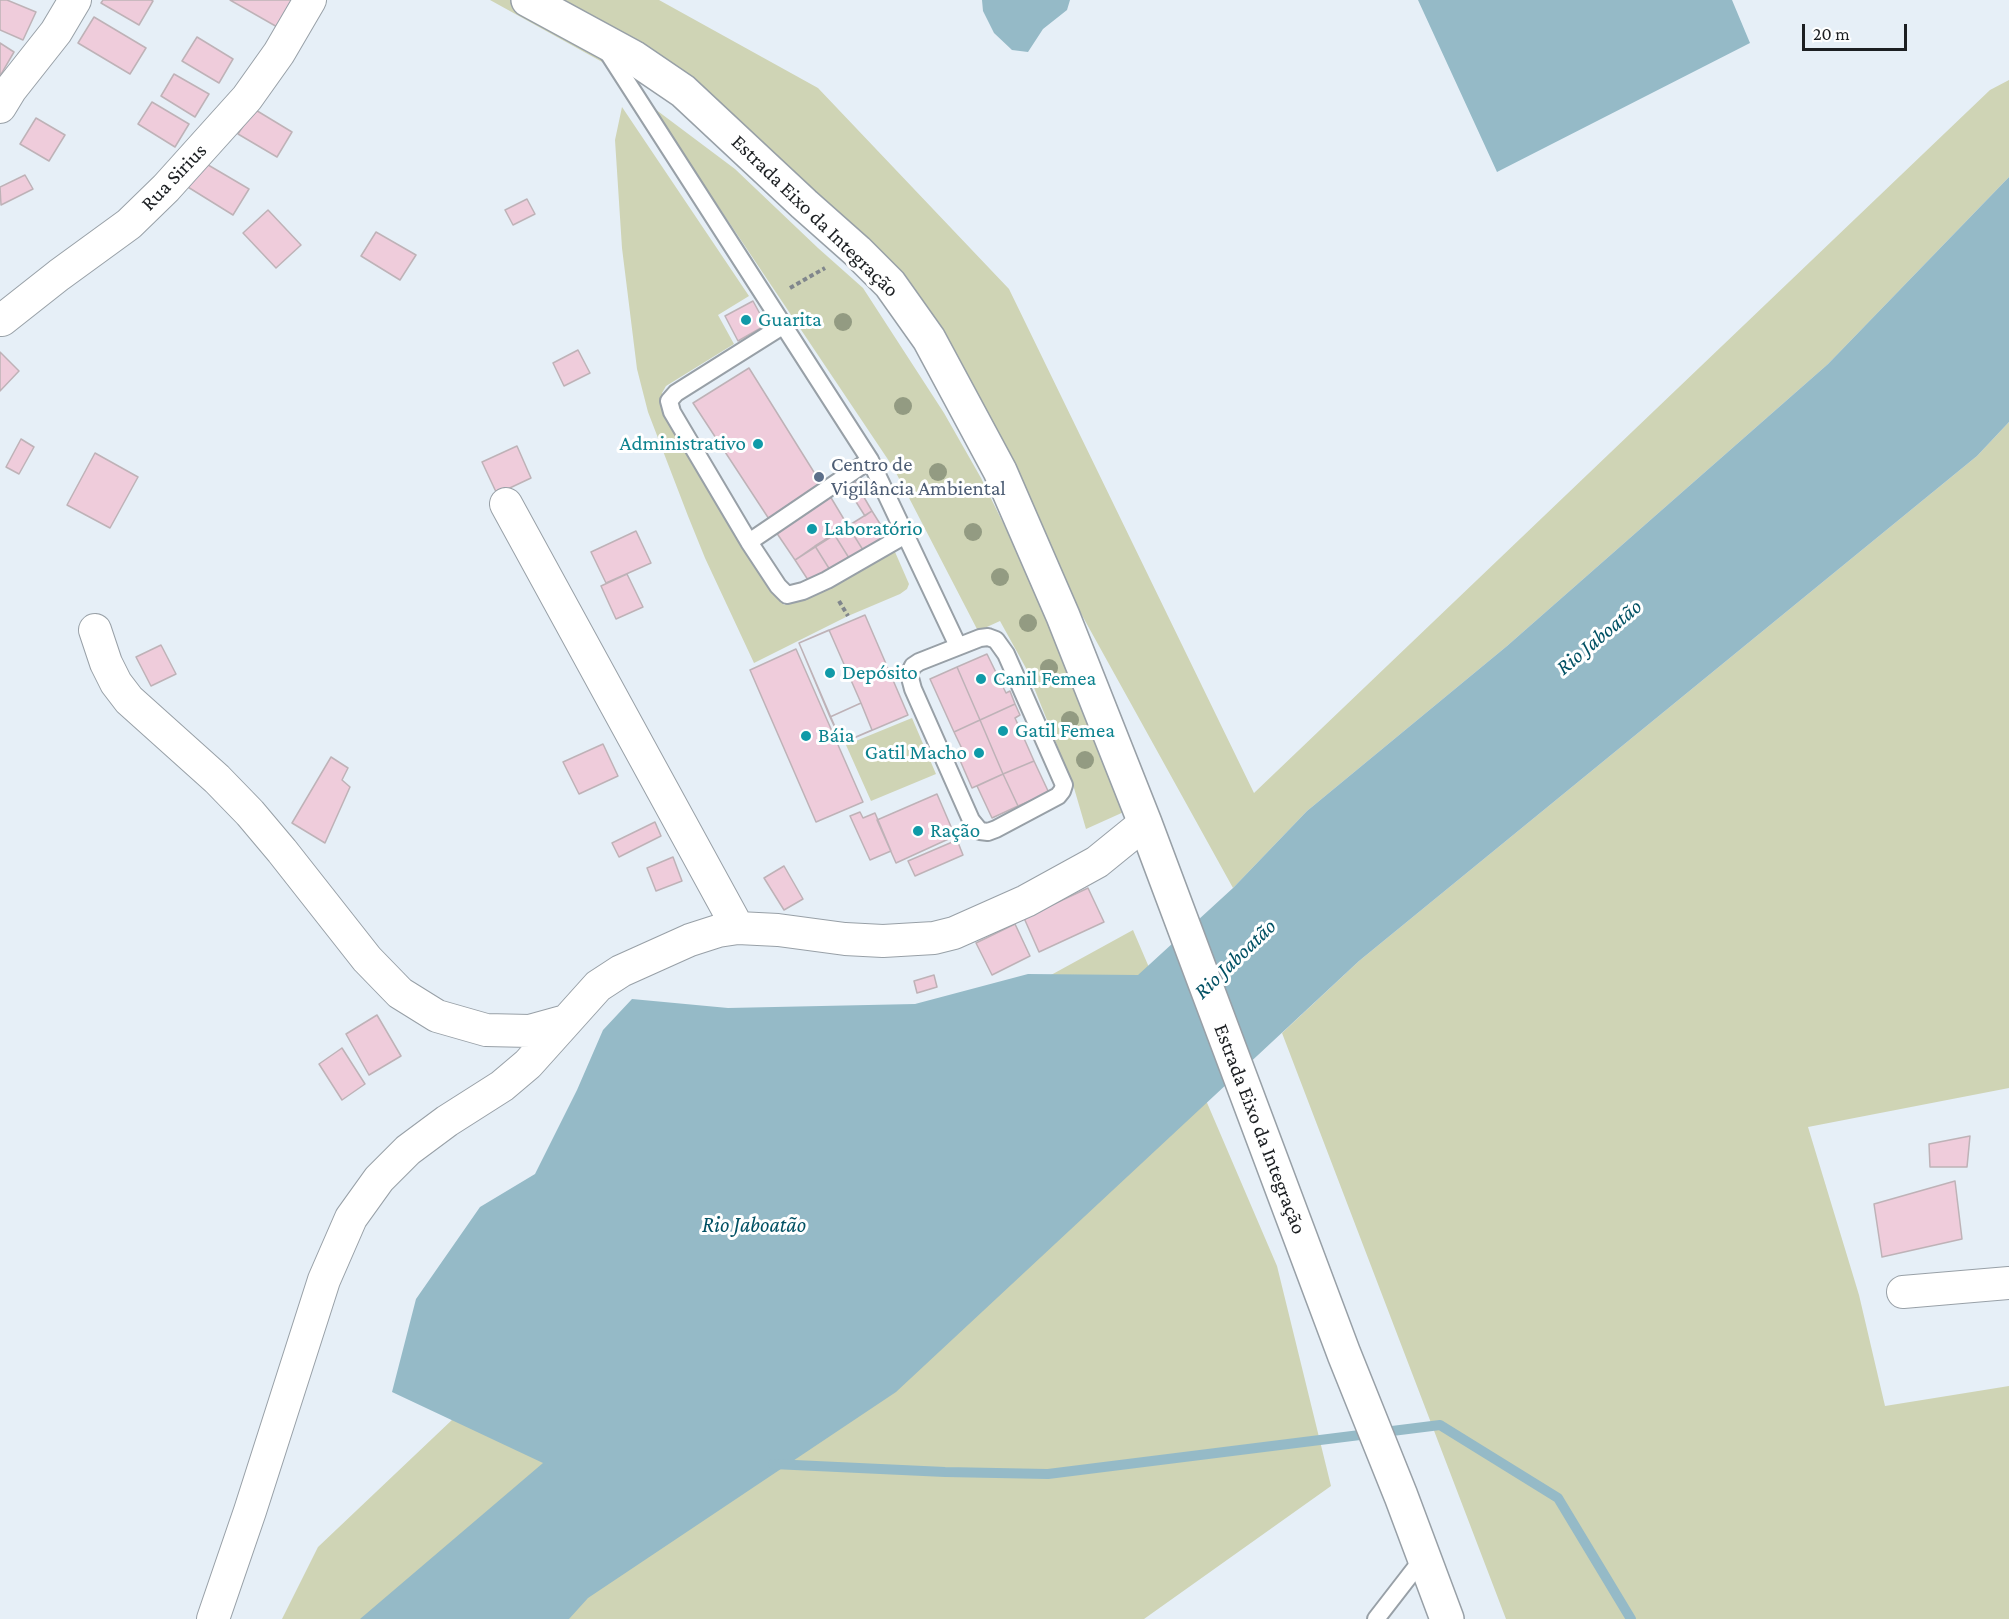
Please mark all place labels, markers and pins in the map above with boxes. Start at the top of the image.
place label: Guarita [758,307,822,333]
marker: Guarita [739,313,753,327]
place label: Administrativo [620,431,746,457]
marker: Administrativo [751,437,765,451]
place label: Centro de Vigilância Ambiental [831,452,1006,502]
marker: Centro de Vigilância Ambiental [812,470,826,484]
place label: Laboratório [824,516,923,542]
marker: Laboratório [805,522,819,536]
place label: Depósito [842,660,918,686]
marker: Depósito [823,666,837,680]
place label: Canil Femea [993,666,1096,692]
marker: Canil Femea [974,672,988,686]
place label: Gatil Femea [1015,718,1115,744]
place label: Báia [818,723,854,749]
marker: Gatil Femea [996,724,1010,738]
marker: Báia [799,729,813,743]
place label: Gatil Macho [865,740,967,766]
marker: Gatil Macho [972,746,986,760]
place label: Ração [930,818,980,844]
marker: Ração [911,824,925,838]

